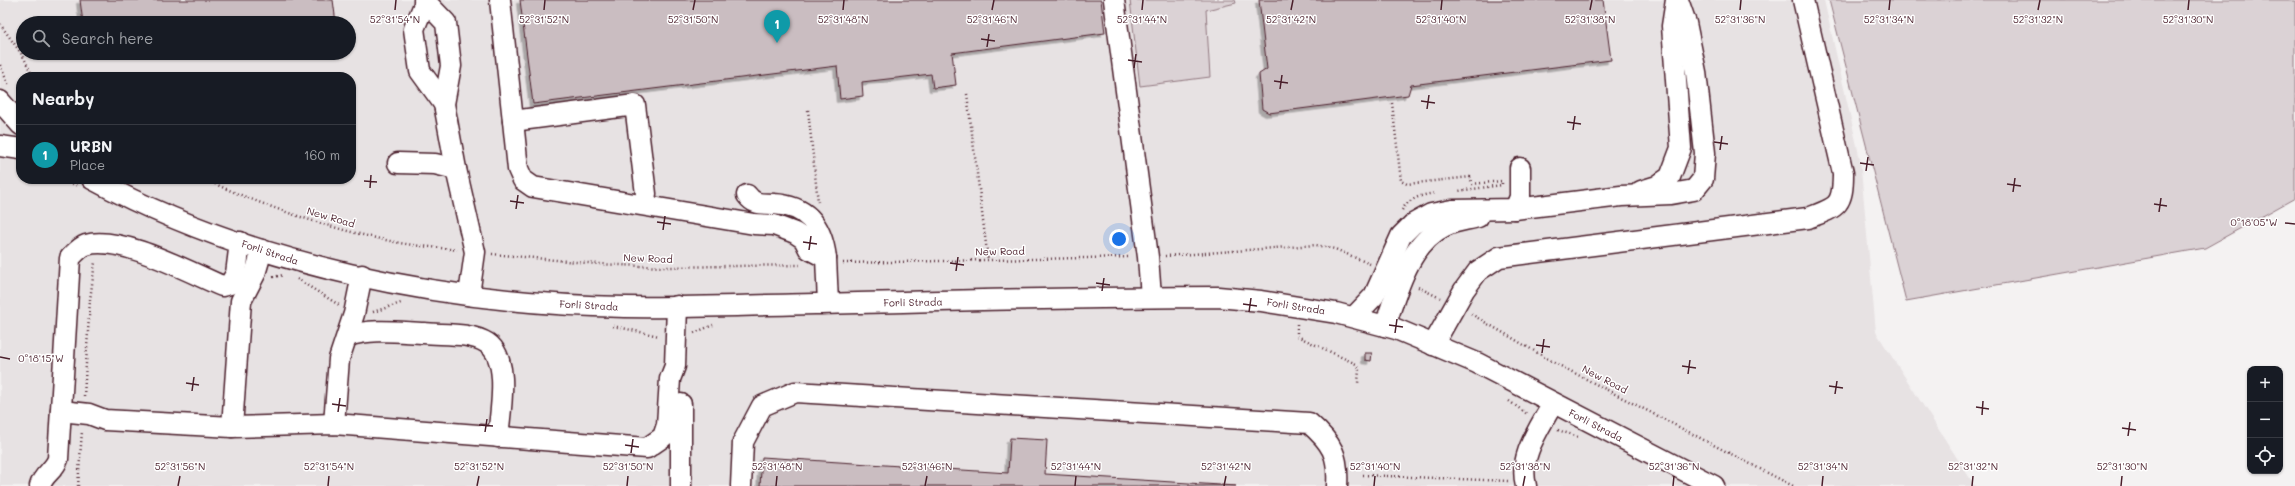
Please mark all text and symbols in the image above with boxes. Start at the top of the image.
pin: 1 [764,10,790,43]
text: 52°31'54"N [370,12,420,26]
text: 52°31'52"N [519,12,569,26]
text: 52°31'50"N [668,12,718,26]
text: 52°31'48"N [818,12,868,26]
text: 52°31'46"N [967,12,1017,26]
text: 52°31'44"N [1117,12,1167,26]
text: 52°31'42"N [1266,12,1316,26]
text: 52°31'40"N [1416,12,1466,26]
text: 52°31'38"N [1565,12,1615,26]
text: 52°31'36"N [1715,12,1765,26]
text: 52°31'34"N [1864,12,1914,26]
text: 52°31'32"N [2013,12,2063,26]
text: 52°31'30"N [2163,12,2213,26]
search box [16,16,356,60]
icon: search [30,27,52,49]
text: Search here [62,28,153,48]
text: Nearby [32,87,94,109]
text: URBN [70,136,112,156]
text: 1 [42,146,48,163]
text: 160 m [304,146,340,163]
text: Place [70,156,105,173]
street label: New Road [305,203,357,231]
text: 0°18'05"W [2230,215,2278,229]
your location [1109,229,1129,249]
street label: Forli Strada [240,236,300,268]
street label: New Road [975,244,1025,258]
street label: New Road [623,250,673,266]
street label: Forli Strada [883,294,943,310]
street label: Forli Strada [1266,294,1326,318]
street label: Forli Strada [559,296,619,314]
text: 0°18'15"W [18,351,64,365]
street label: New Road [1580,362,1630,396]
map controls [2247,366,2283,474]
button: + [2247,366,2283,402]
button: − [2247,402,2283,438]
street label: Forli Strada [1566,405,1626,445]
button: locate [2247,438,2283,474]
text: 52°31'56"N [155,459,205,473]
text: 52°31'54"N [304,459,354,473]
text: 52°31'52"N [454,459,504,473]
text: 52°31'50"N [603,459,653,473]
text: 52°31'48"N [752,459,802,473]
text: 52°31'46"N [902,459,952,473]
text: 52°31'44"N [1051,459,1101,473]
text: 52°31'42"N [1201,459,1251,473]
text: 52°31'40"N [1350,459,1400,473]
text: 52°31'38"N [1500,459,1550,473]
text: 52°31'36"N [1649,459,1699,473]
text: 52°31'34"N [1798,459,1848,473]
text: 52°31'32"N [1948,459,1998,473]
text: 52°31'30"N [2097,459,2147,473]

